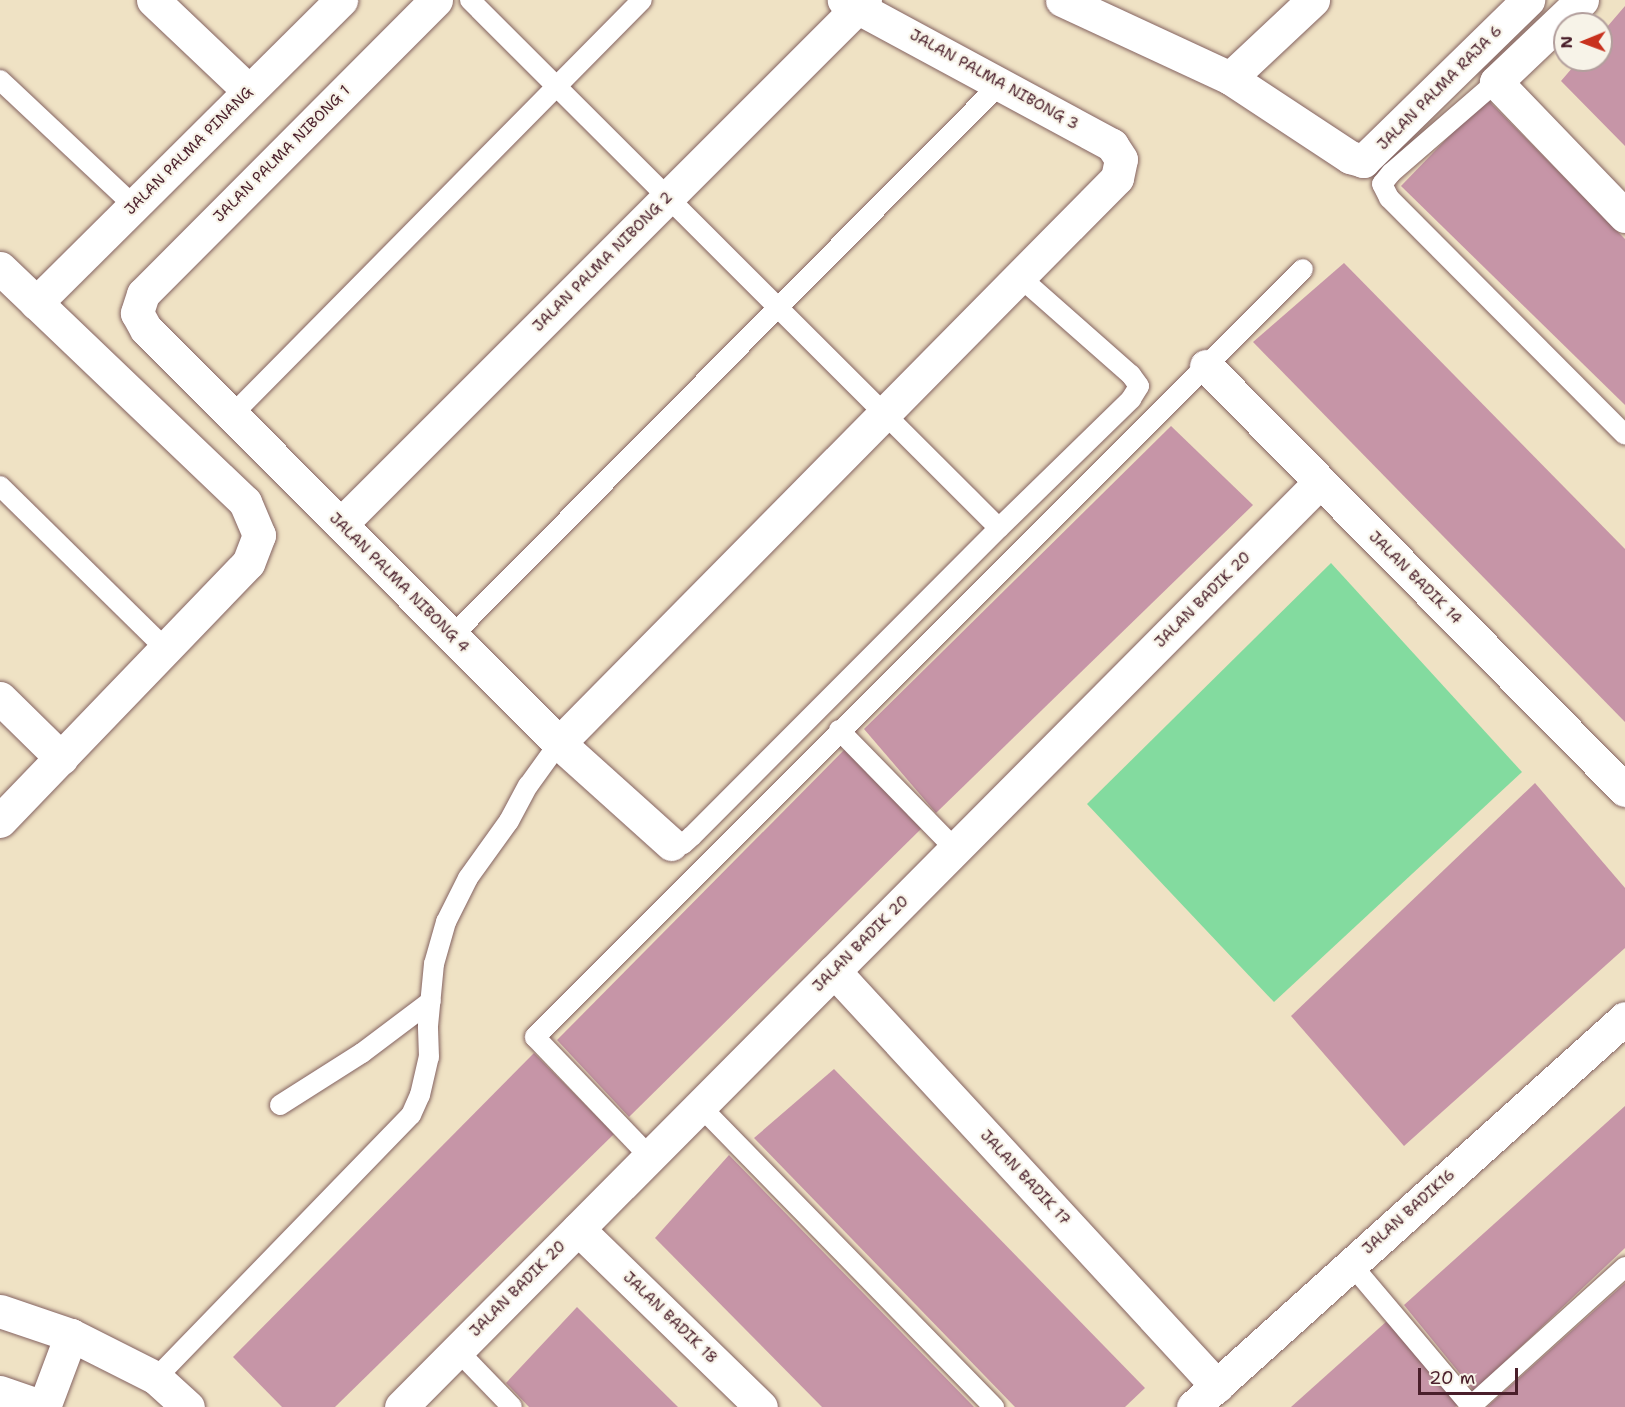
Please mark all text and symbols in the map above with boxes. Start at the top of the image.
north arrow [1553,12,1613,72]
street label: JALAN PALMA RAJA 6 [1374,22,1506,154]
street label: JALAN PALMA NIBONG 3 [907,26,1081,134]
text: N [1556,36,1577,49]
street label: JALAN PALMA NIBONG 1 [210,82,354,226]
street label: JALAN PALMA PINANG [121,83,257,219]
street label: JALAN PALMA NIBONG 2 [529,188,677,336]
street label: JALAN PALMA NIBONG 4 [325,509,473,657]
street label: JALAN BADIK 14 [1365,528,1465,628]
street label: JALAN BADIK 20 [1151,548,1255,652]
street label: JALAN BADIK 20 [809,892,913,996]
street label: JALAN BADIK 17 [976,1127,1074,1229]
street label: JALAN BADIK16 [1359,1166,1459,1258]
street label: JALAN BADIK 20 [466,1237,570,1341]
street label: JALAN BADIK 18 [619,1268,721,1368]
scale bar [1421,1356,1522,1394]
text: 20 m [1429,1366,1475,1390]

